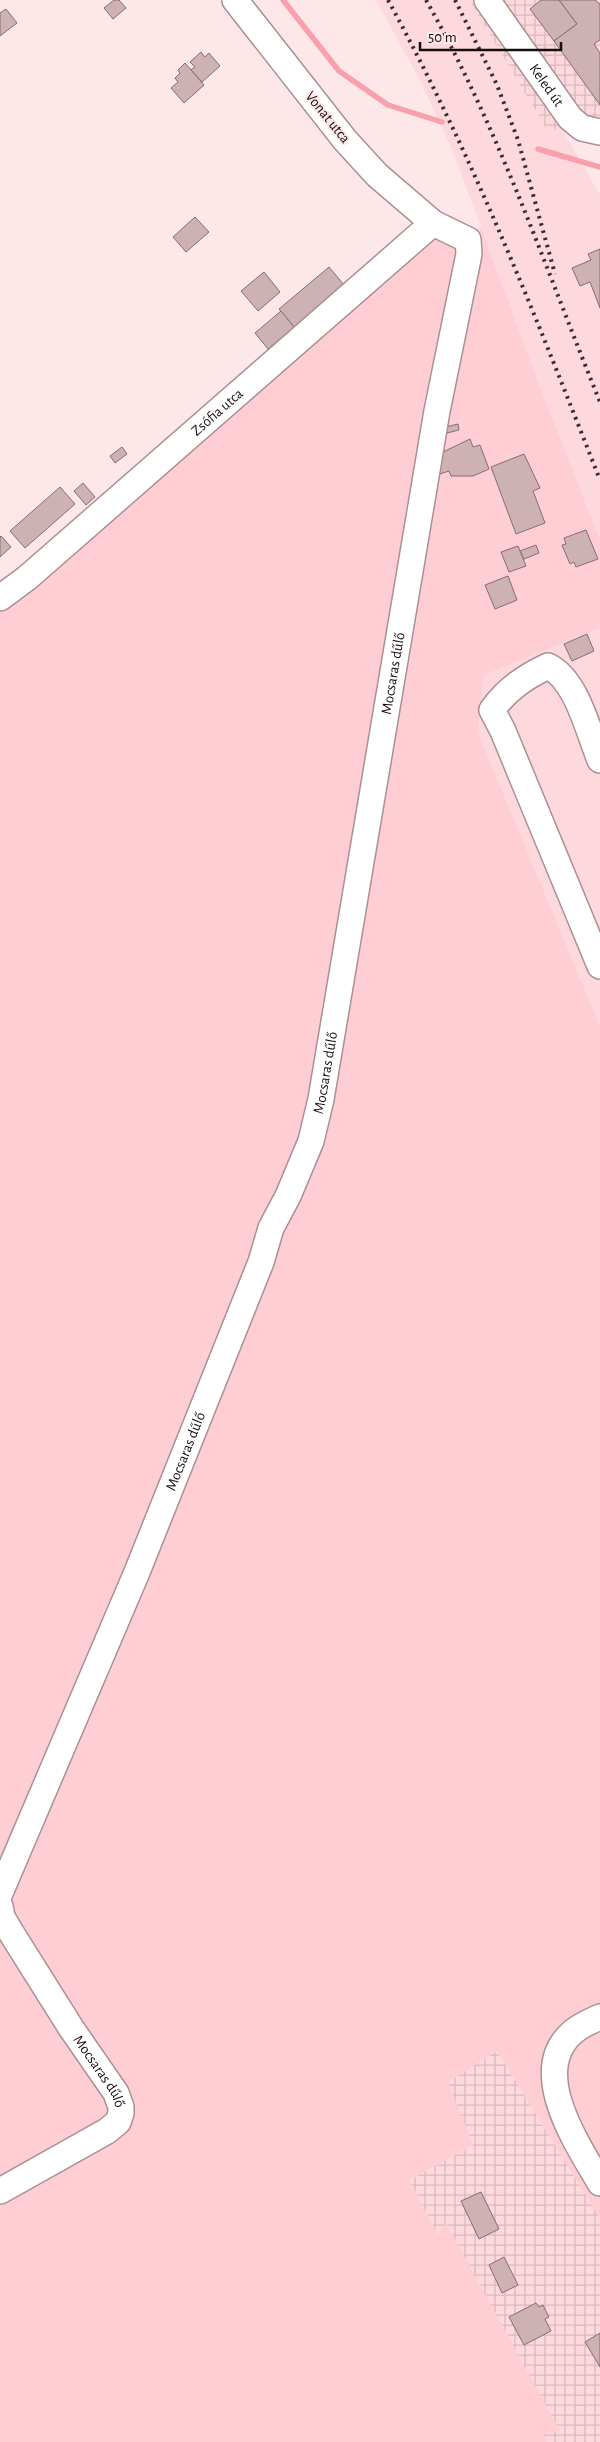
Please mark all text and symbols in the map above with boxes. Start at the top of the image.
scale bar [420,20,561,52]
text: 50 m [428,30,457,45]
street label: Keled út [526,61,567,110]
street label: Vonat utca [302,89,353,146]
street label: Zsófia utca [189,386,246,439]
street label: Mocsaras dűlő [379,631,408,716]
street label: Mocsaras dűlő [311,1031,340,1115]
street label: Mocsaras dűlő [163,1410,208,1493]
street label: Mocsaras dűlő [70,2033,128,2110]

